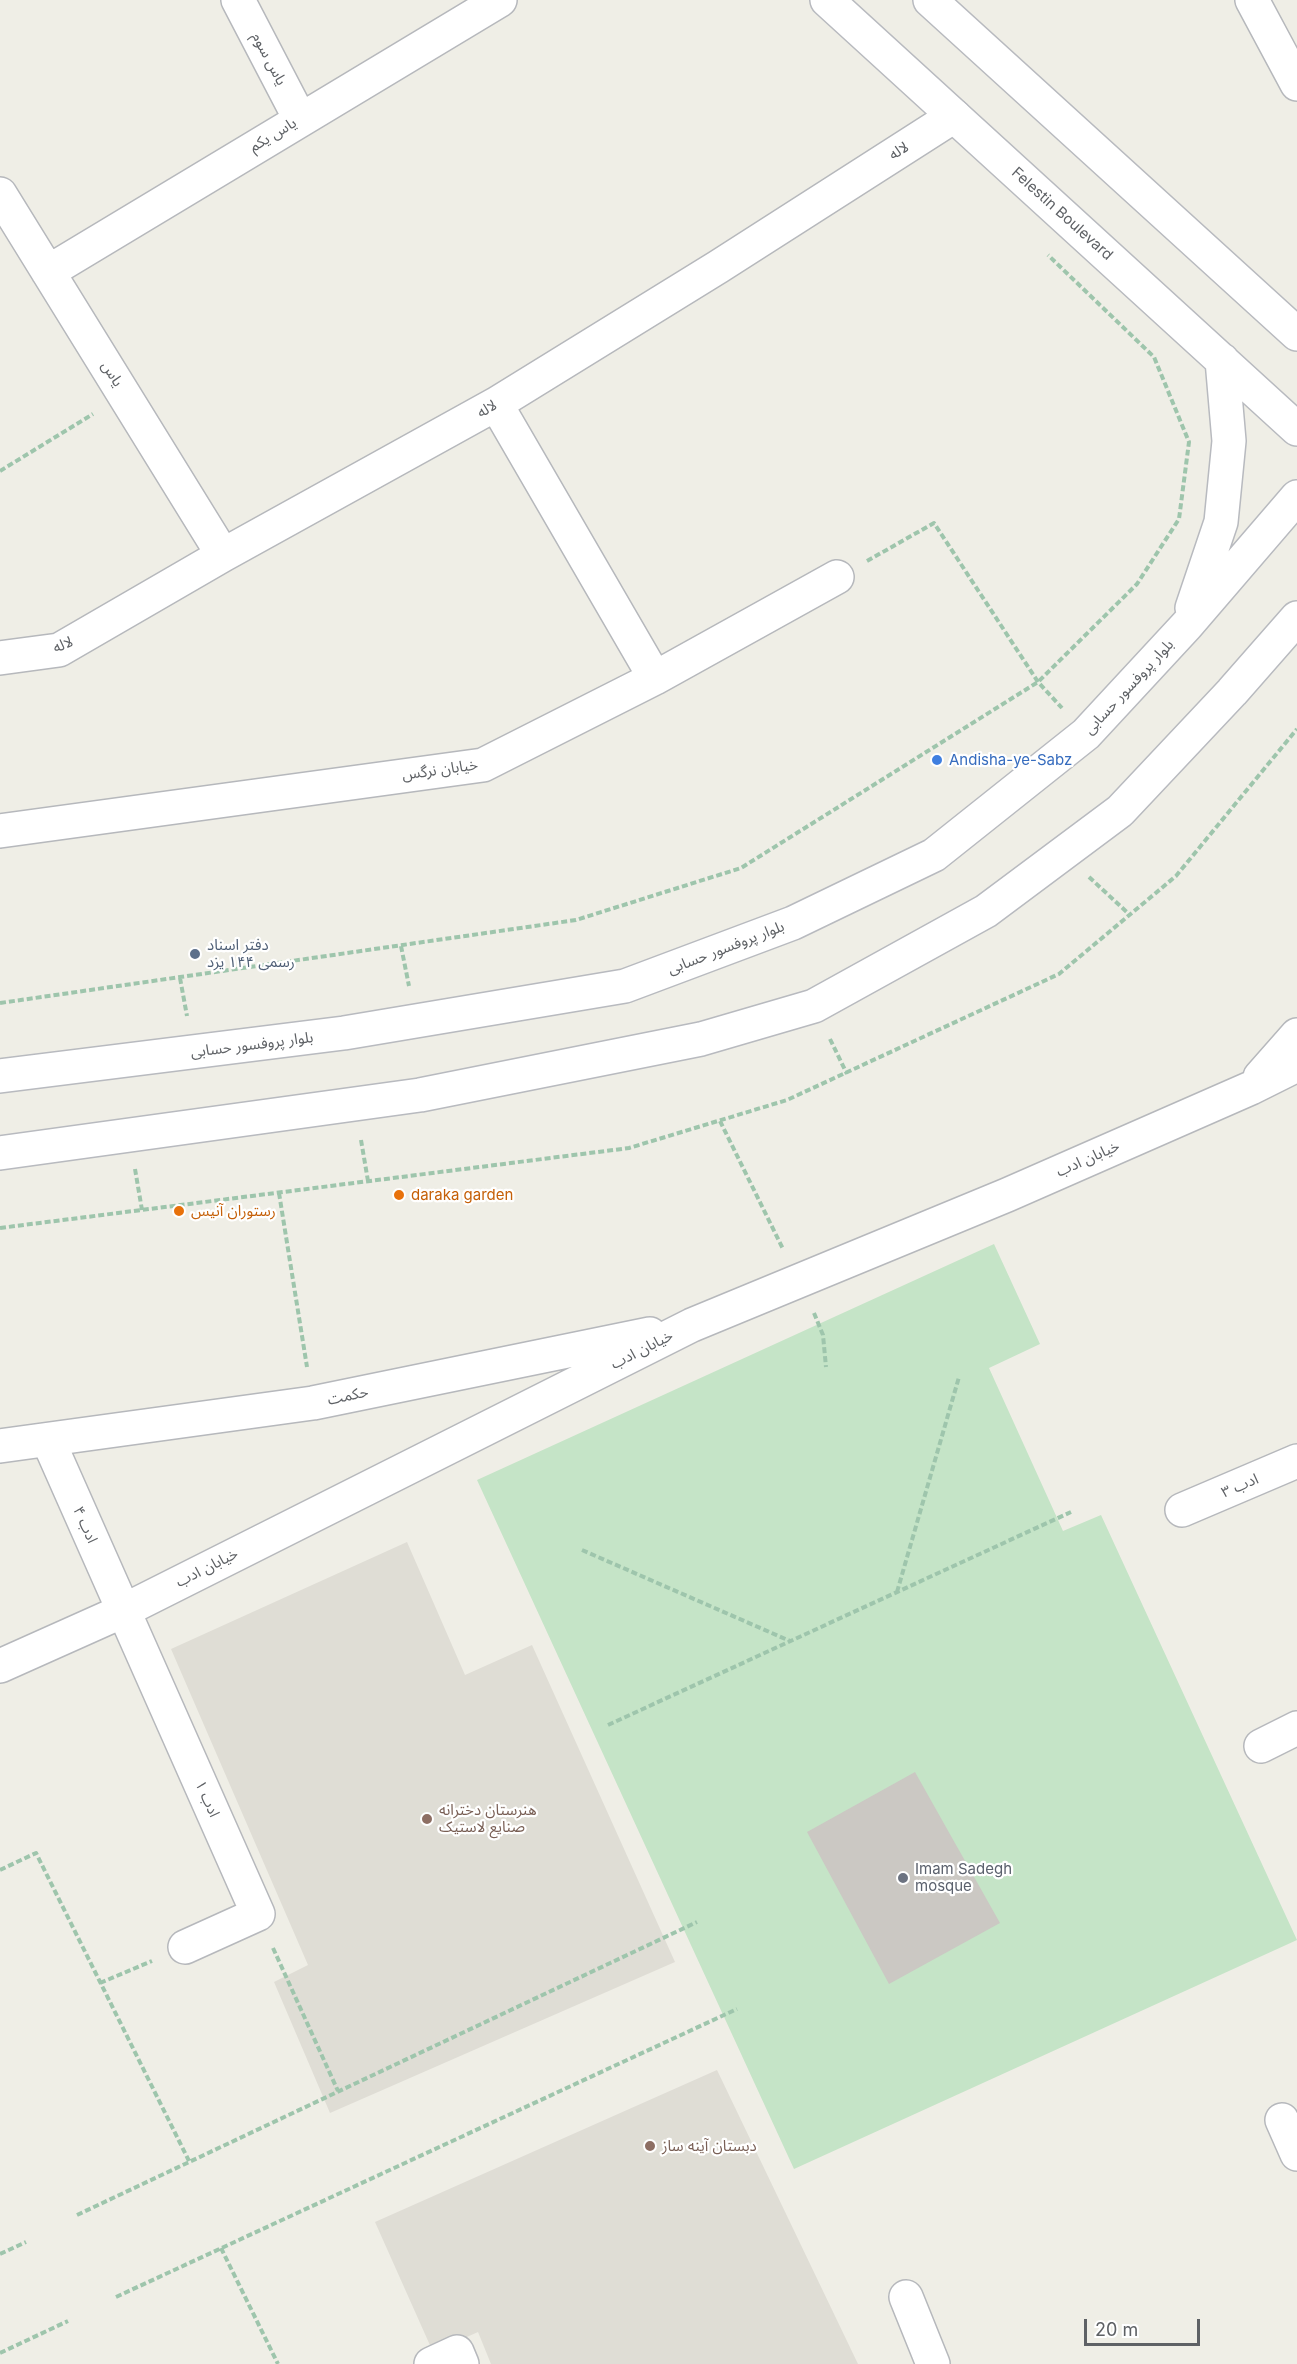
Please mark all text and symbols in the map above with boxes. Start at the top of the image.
street label: یاس سوم [248,29,290,89]
street label: یاس یکم [246,114,300,156]
street label: لاله [886,138,912,164]
street label: Felestin Boulevard [1008,164,1116,264]
street label: یاس [97,358,127,390]
street label: لاله [474,396,500,422]
street label: لاله [50,633,76,657]
street label: بلوار پروفسور حسابی [1080,636,1178,738]
place label: Andisha-ye-Sabz [949,751,1072,769]
marker: Andisha-ye-Sabz [930,753,944,767]
street label: خیابان نرگس [401,756,479,784]
street label: بلوار پروفسور حسابی [665,918,787,978]
place label: دفتر اسناد رسمی ۱۴۴ یزد [207,936,295,971]
marker: دفتر اسناد رسمی ۱۴۴ یزد [188,947,202,961]
street label: بلوار پروفسور حسابی [190,1029,314,1061]
street label: خیابان ادب [1054,1137,1122,1181]
place label: daraka garden [411,1186,513,1204]
marker: daraka garden [392,1188,406,1202]
place label: رستوران آنیس [191,1202,276,1220]
marker: رستوران آنیس [172,1204,186,1218]
street label: خیابان ادب [608,1327,676,1373]
street label: حکمت [326,1383,370,1409]
street label: ادب ۳ [1219,1470,1261,1502]
street label: ادب ۴ [69,1504,101,1546]
street label: خیابان ادب [173,1545,241,1591]
street label: ادب ۱ [191,1778,223,1820]
place label: هنرستان دخترانه صنایع لاستیک [439,1801,537,1836]
marker: هنرستان دخترانه صنایع لاستیک [420,1812,434,1826]
place label: Imam Sadegh mosque [915,1860,1012,1895]
marker: Imam Sadegh mosque [896,1871,910,1885]
place label: دبستان آینه ساز [662,2137,757,2155]
marker: دبستان آینه ساز [643,2139,657,2153]
scale bar [1087,2307,1202,2345]
text: 20 m [1095,2319,1138,2340]

